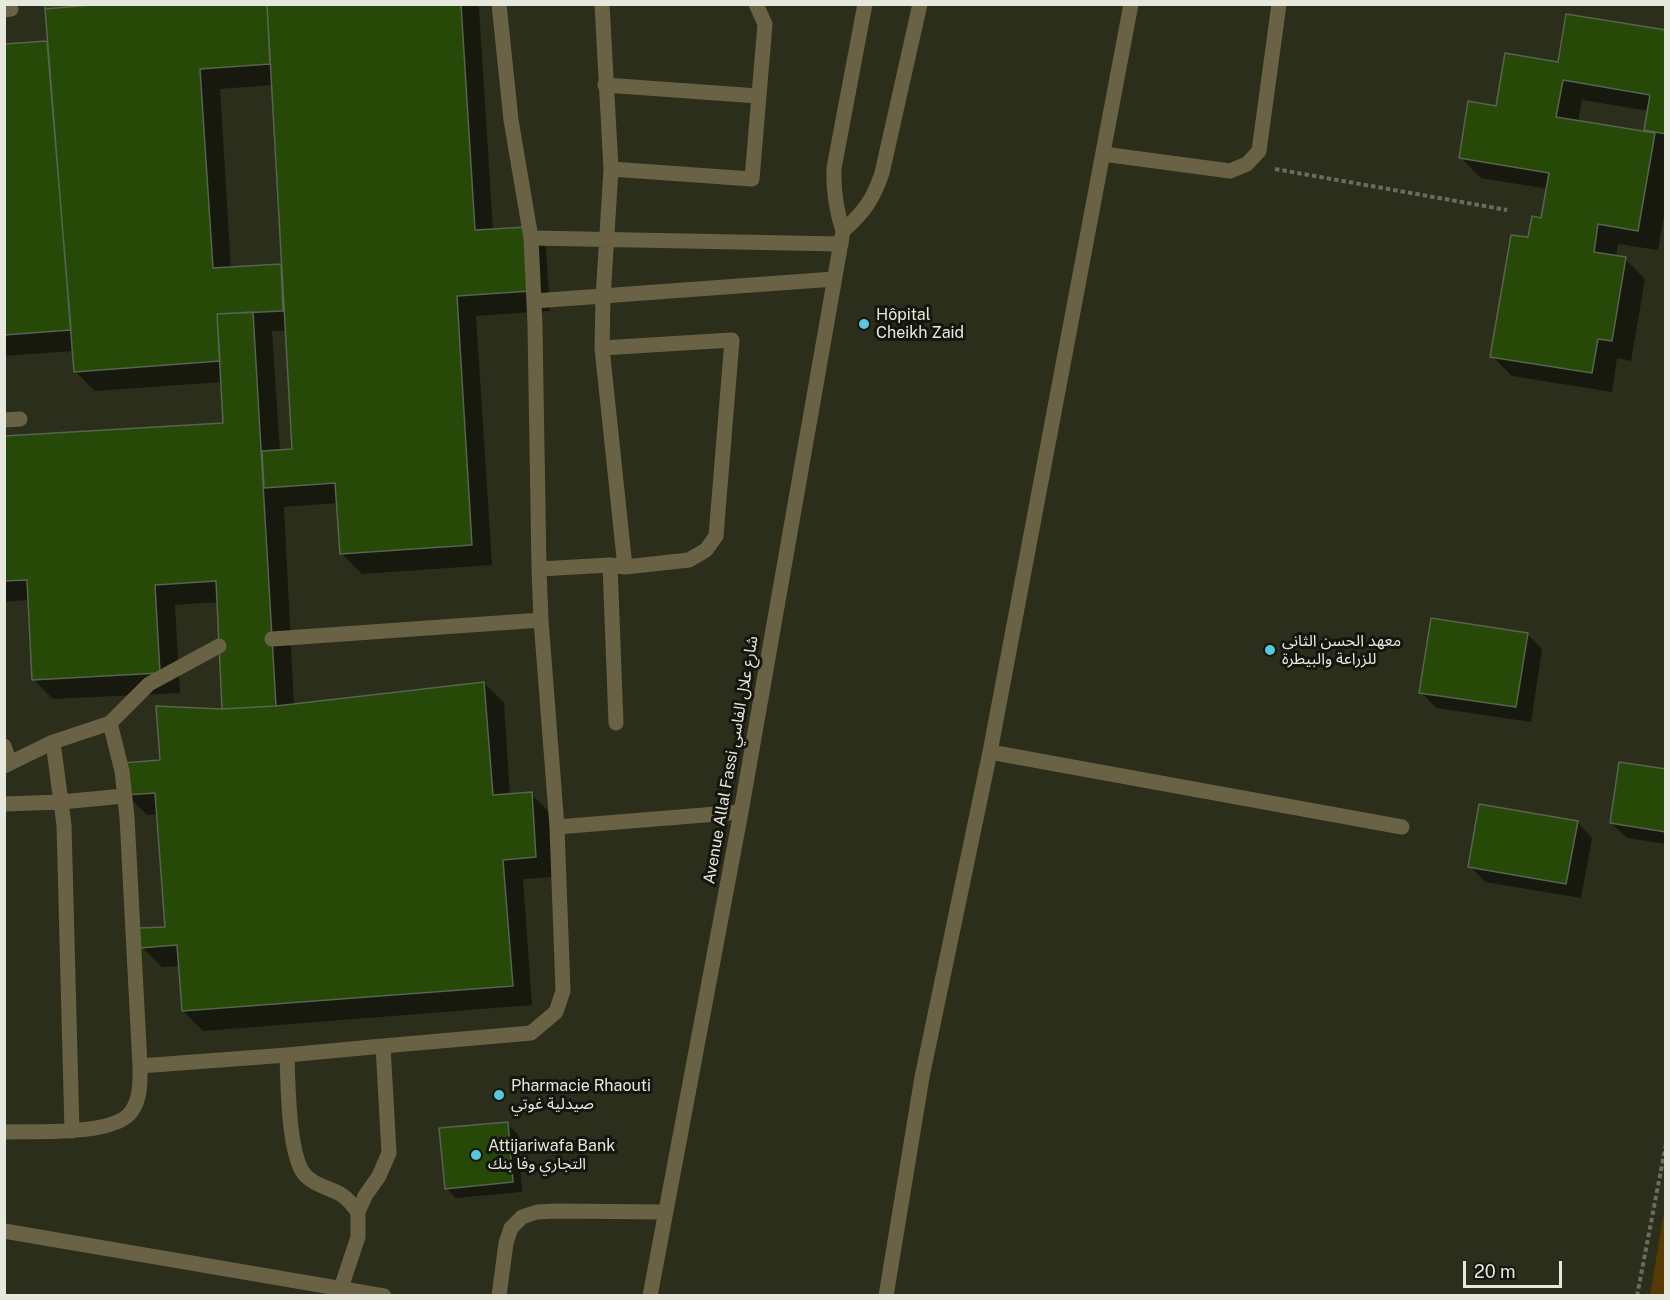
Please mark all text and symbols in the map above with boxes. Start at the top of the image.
place label: Hôpital Cheikh Zaid [876,305,964,343]
marker: Hôpital Cheikh Zaid [857,317,871,331]
place label: معهد الحسن الثاني للزراعة والبيطرة [1282,631,1401,669]
street label: Avenue Allal Fassi شارع علال الفاسي [700,634,762,886]
marker: معهد الحسن الثاني للزراعة والبيطرة [1263,643,1277,657]
place label: Pharmacie Rhaouti صيدلية غوتي [511,1076,651,1114]
marker: Pharmacie Rhaouti صيدلية غوتي [492,1088,506,1102]
place label: Attijariwafa Bank التجاري وفا بنك [488,1136,615,1174]
marker: Attijariwafa Bank التجاري وفا بنك [469,1148,483,1162]
scale bar [1466,1249,1565,1287]
text: 20 m [1474,1261,1516,1282]

